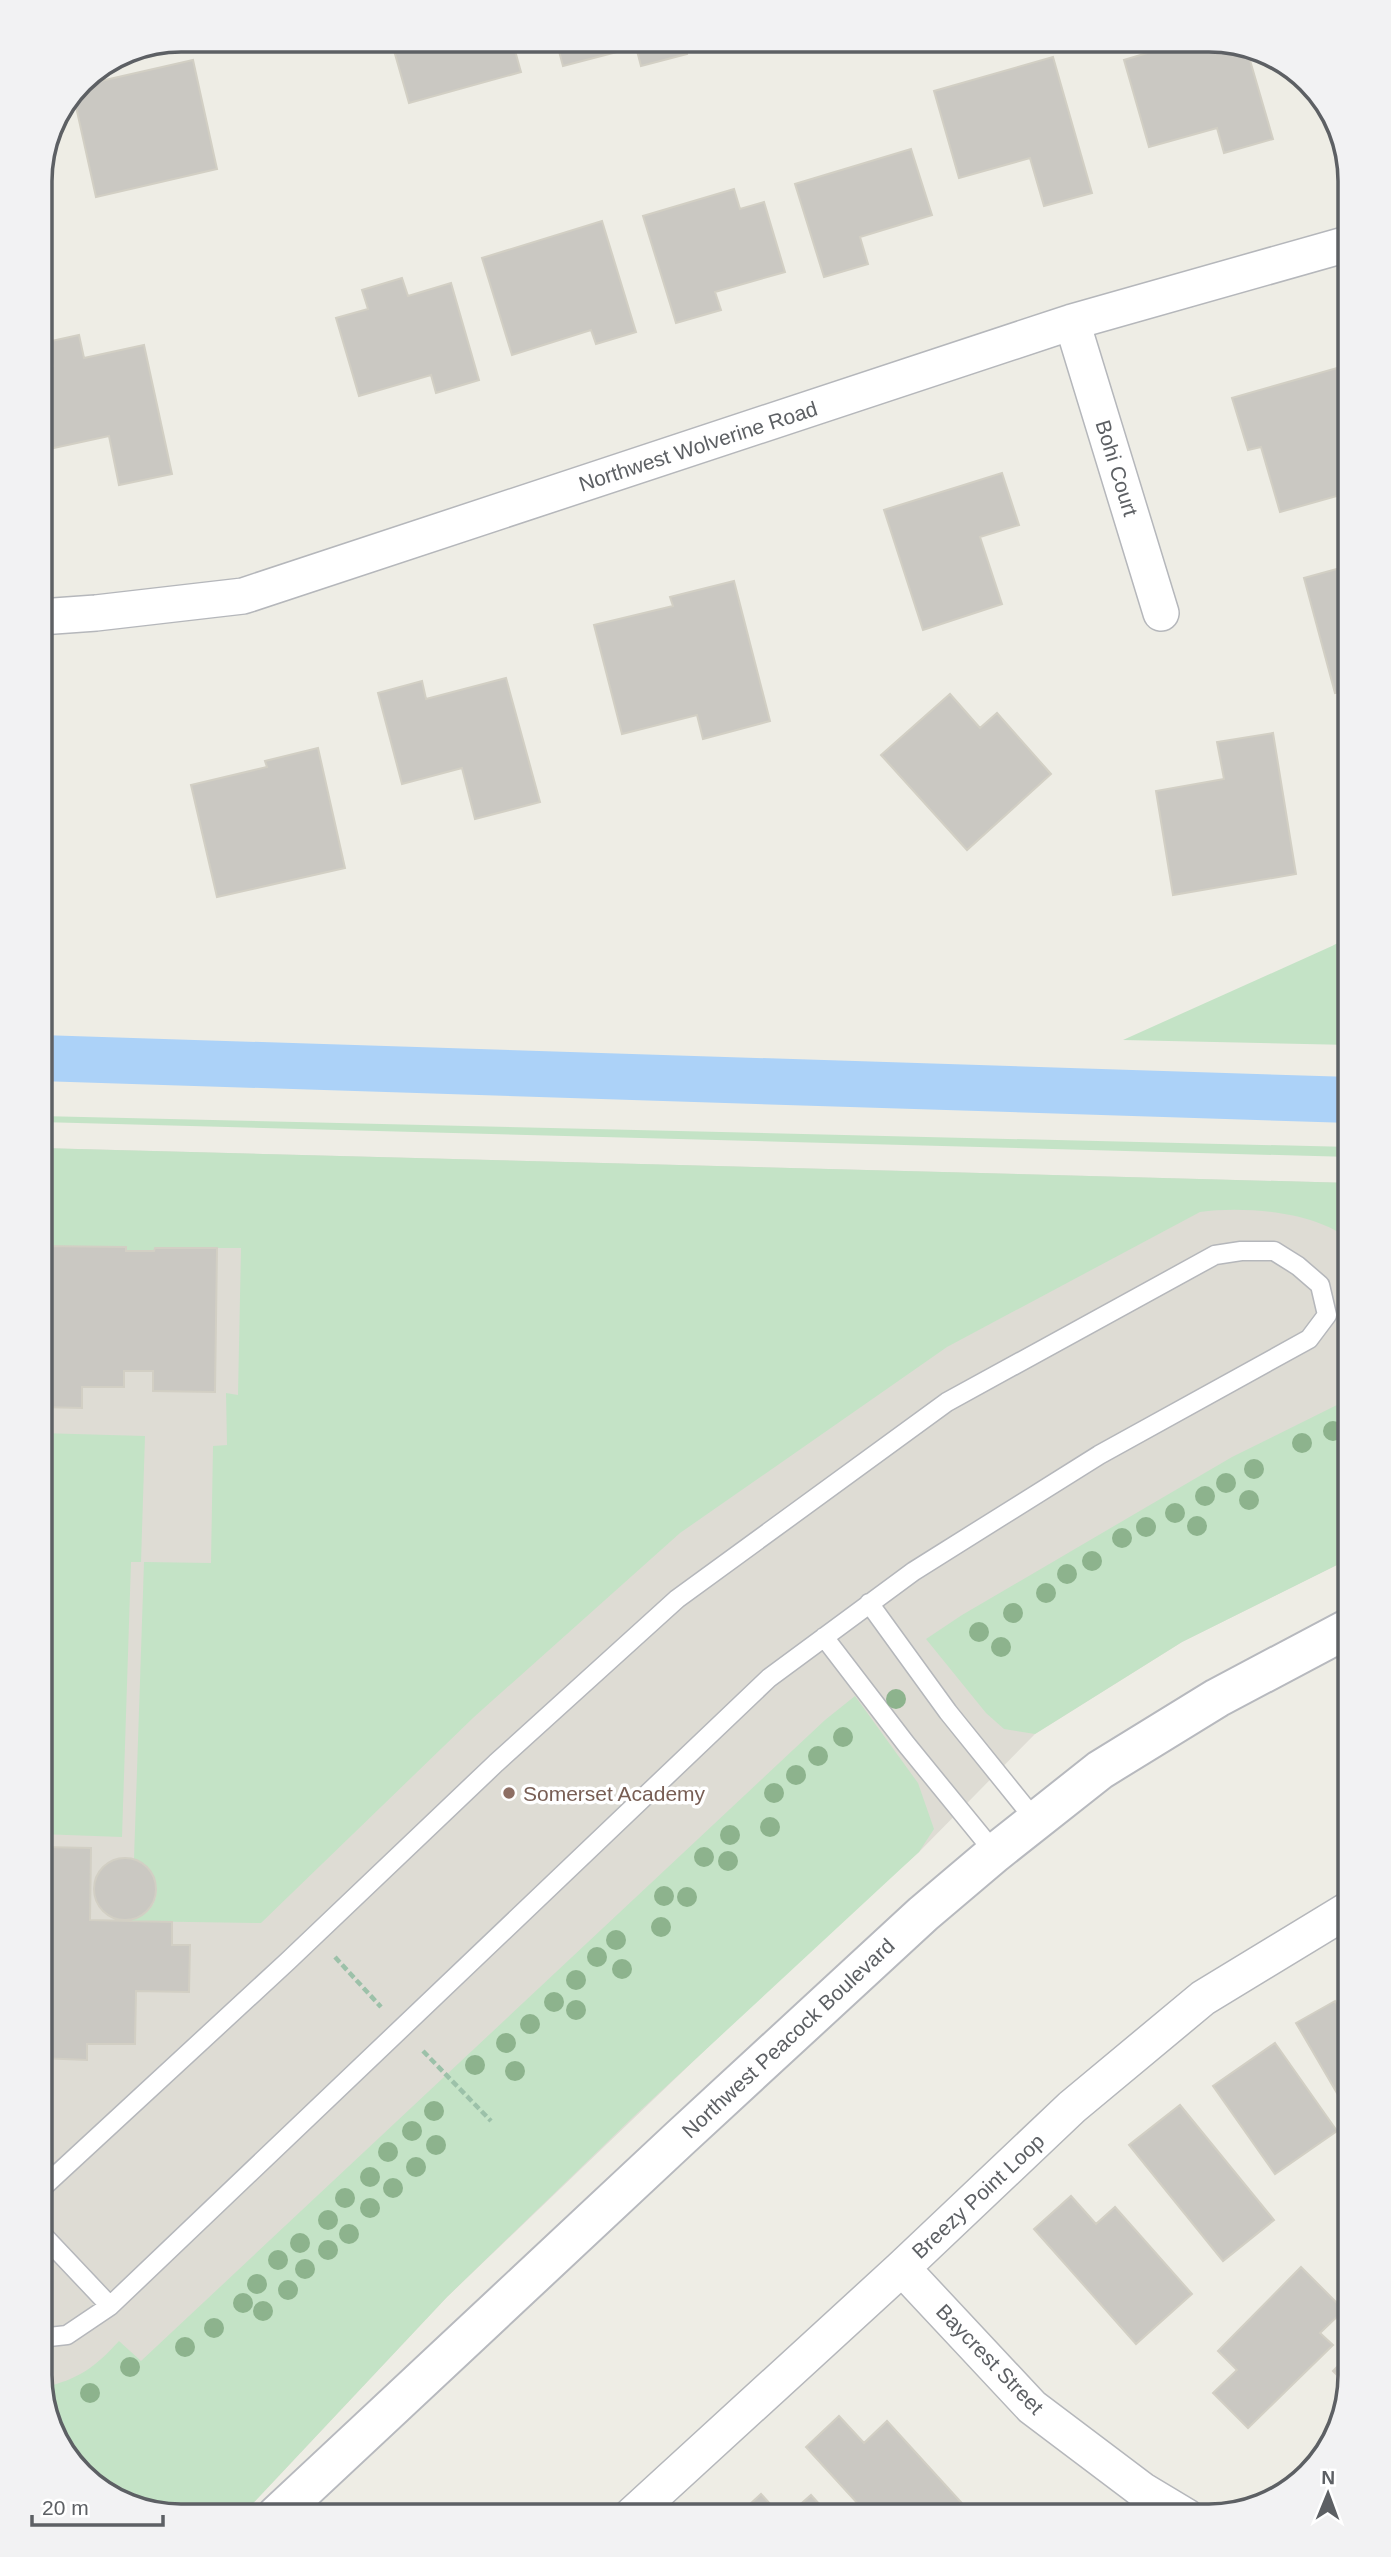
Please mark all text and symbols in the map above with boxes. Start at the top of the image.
street label: Northwest Wolverine Road [576,397,820,495]
street label: Bohi Court [1091,417,1143,519]
place label: Somerset Academy [523,1782,706,1805]
marker: Somerset Academy [501,1785,517,1801]
street label: Northwest Peacock Boulevard [677,1934,899,2142]
street label: Breezy Point Loop [907,2129,1049,2263]
street label: Baycrest Street [932,2299,1048,2419]
north arrow [1293,2459,1363,2529]
text: N [1321,2467,1335,2488]
scale bar [32,2484,163,2528]
text: 20 m [42,2496,89,2519]

